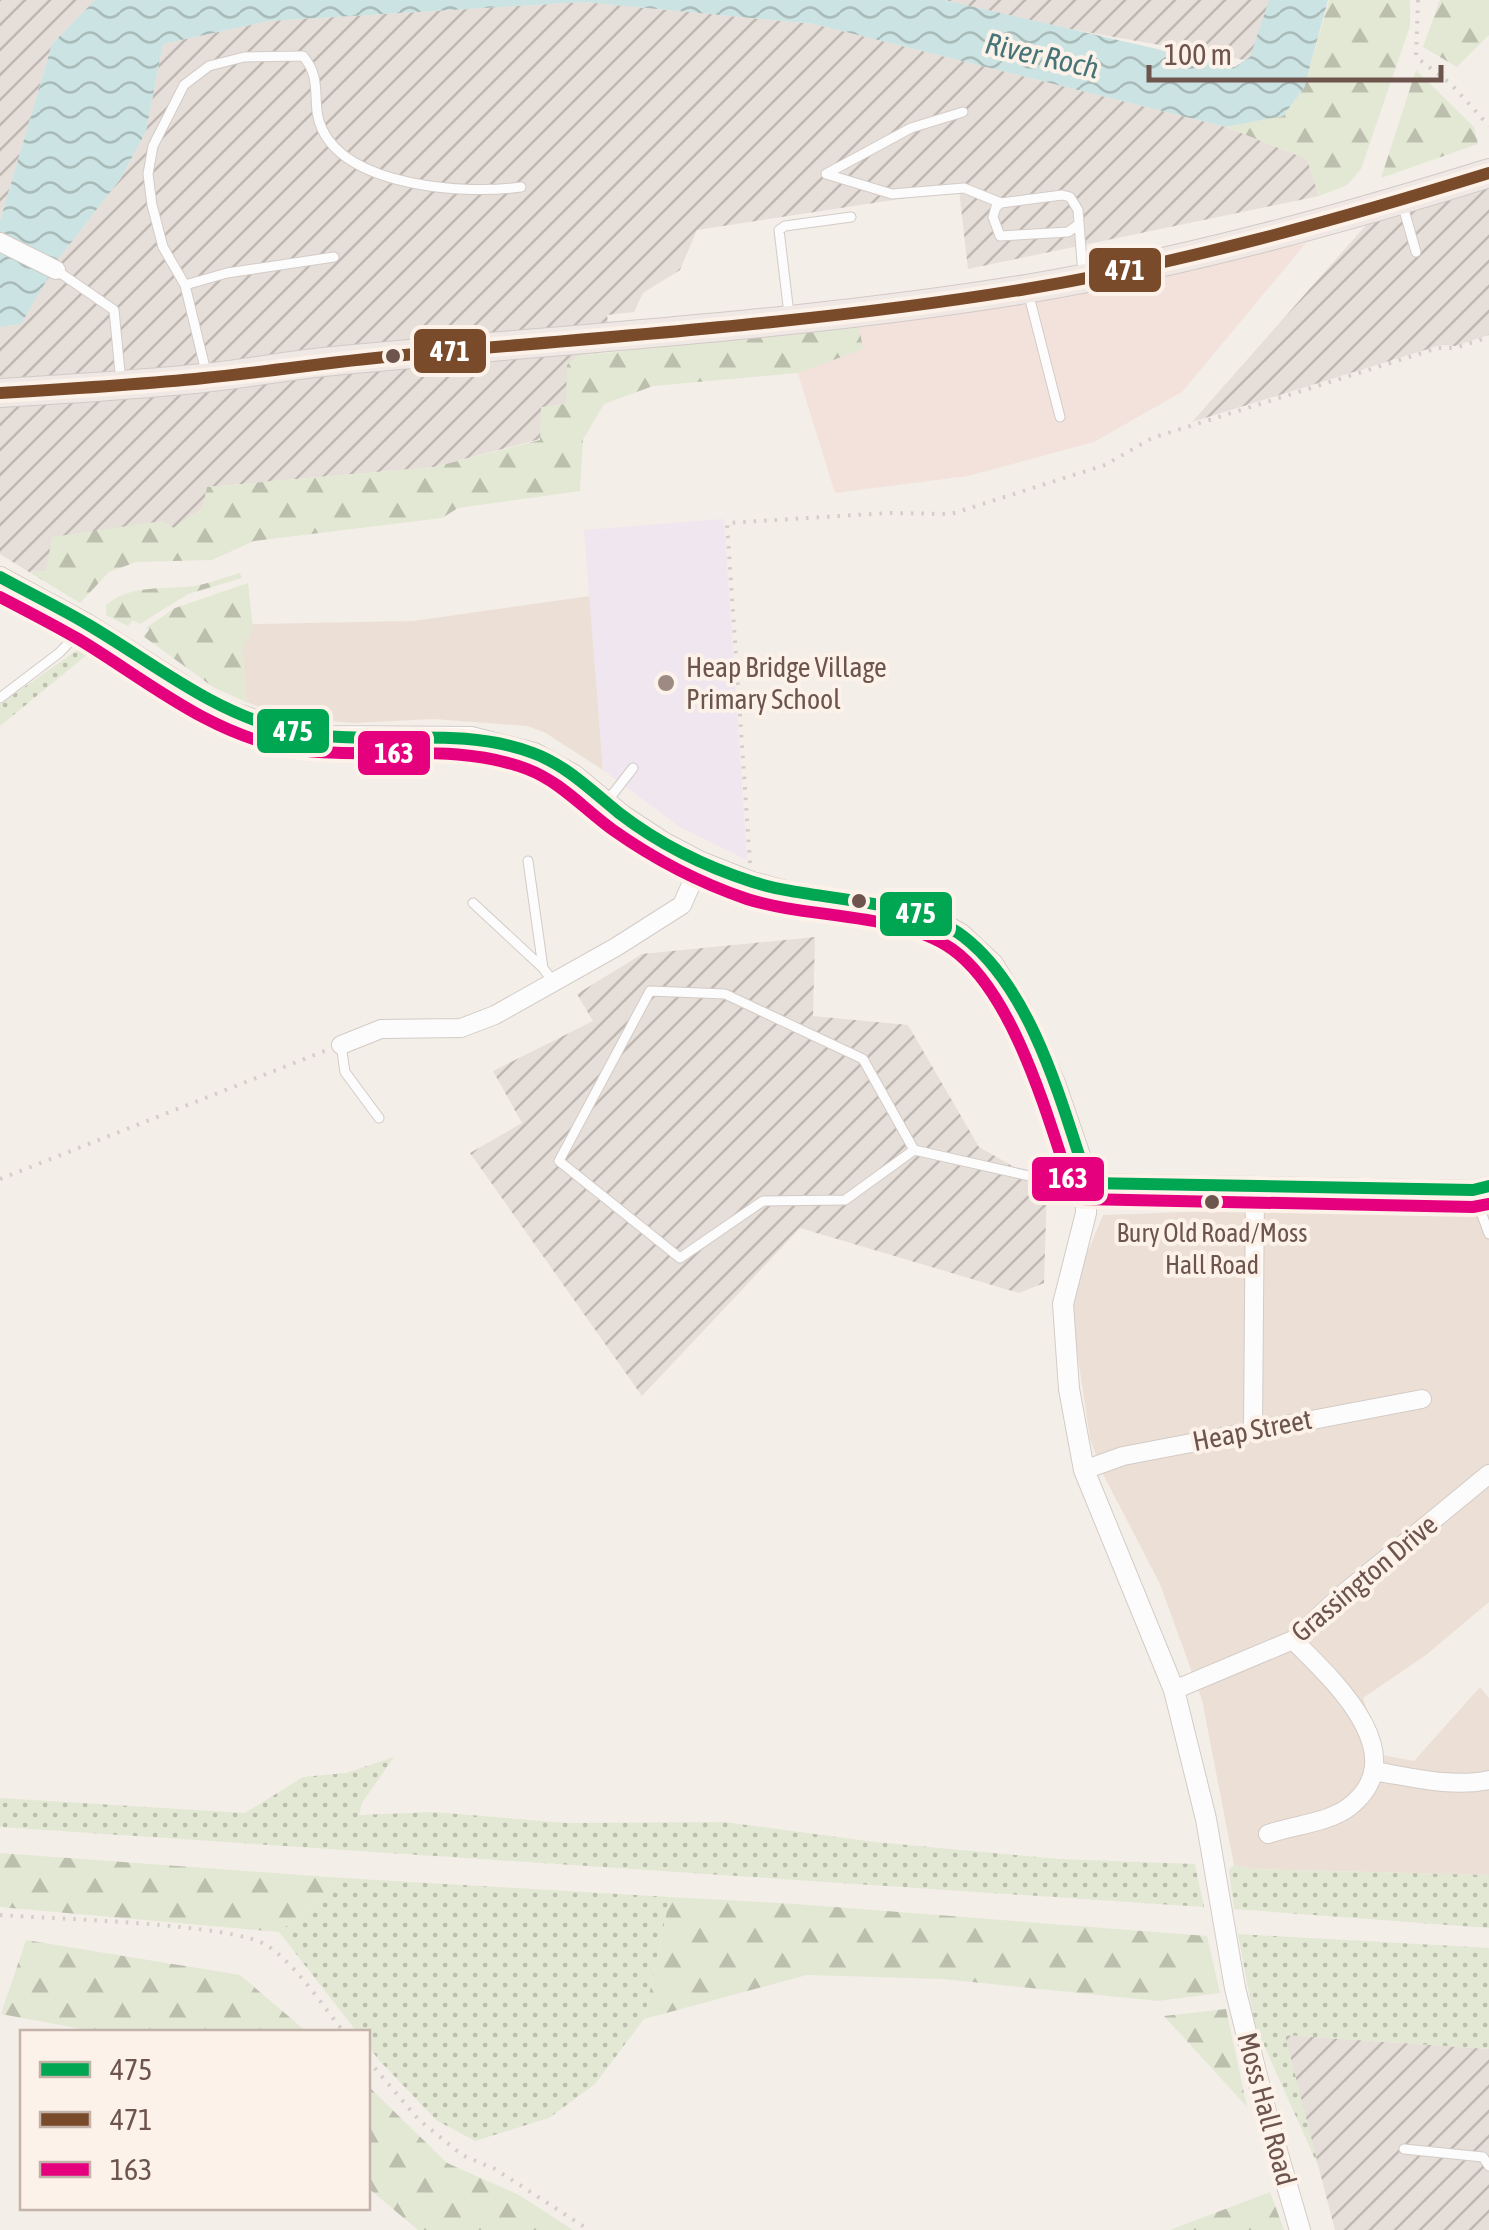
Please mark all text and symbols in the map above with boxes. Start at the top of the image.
scale bar [1149,20,1442,82]
water label: River Roch [982,25,1102,85]
text: 100 m [1164,37,1232,71]
line badge: 471 [1087,246,1163,294]
text: 471 [1104,254,1145,286]
line badge: 471 [412,327,488,375]
text: 471 [429,335,470,367]
unlabelled marker [383,346,403,366]
place label: Heap Bridge Village Primary School [686,651,887,715]
marker: Heap Bridge Village Primary School [655,672,677,694]
line badge: 475 [255,707,331,755]
text: 475 [272,715,313,747]
line badge: 163 [356,729,432,777]
text: 163 [374,737,414,769]
line badge: 475 [878,890,954,938]
unlabelled marker [849,891,869,911]
text: 475 [895,897,936,929]
line badge: 163 [1030,1155,1106,1203]
text: 163 [1048,1162,1088,1194]
marker: Bury Old Road/Moss Hall Road [1202,1192,1222,1212]
place label: Bury Old Road/Moss Hall Road [1117,1218,1307,1280]
street label: Heap Street [1190,1403,1314,1457]
street label: Grassington Drive [1285,1508,1443,1648]
street label: Moss Hall Road [1231,2029,1303,2189]
legend [20,2030,370,2210]
text: 475 [110,2052,152,2086]
text: 471 [110,2102,152,2136]
text: 163 [110,2152,152,2186]

